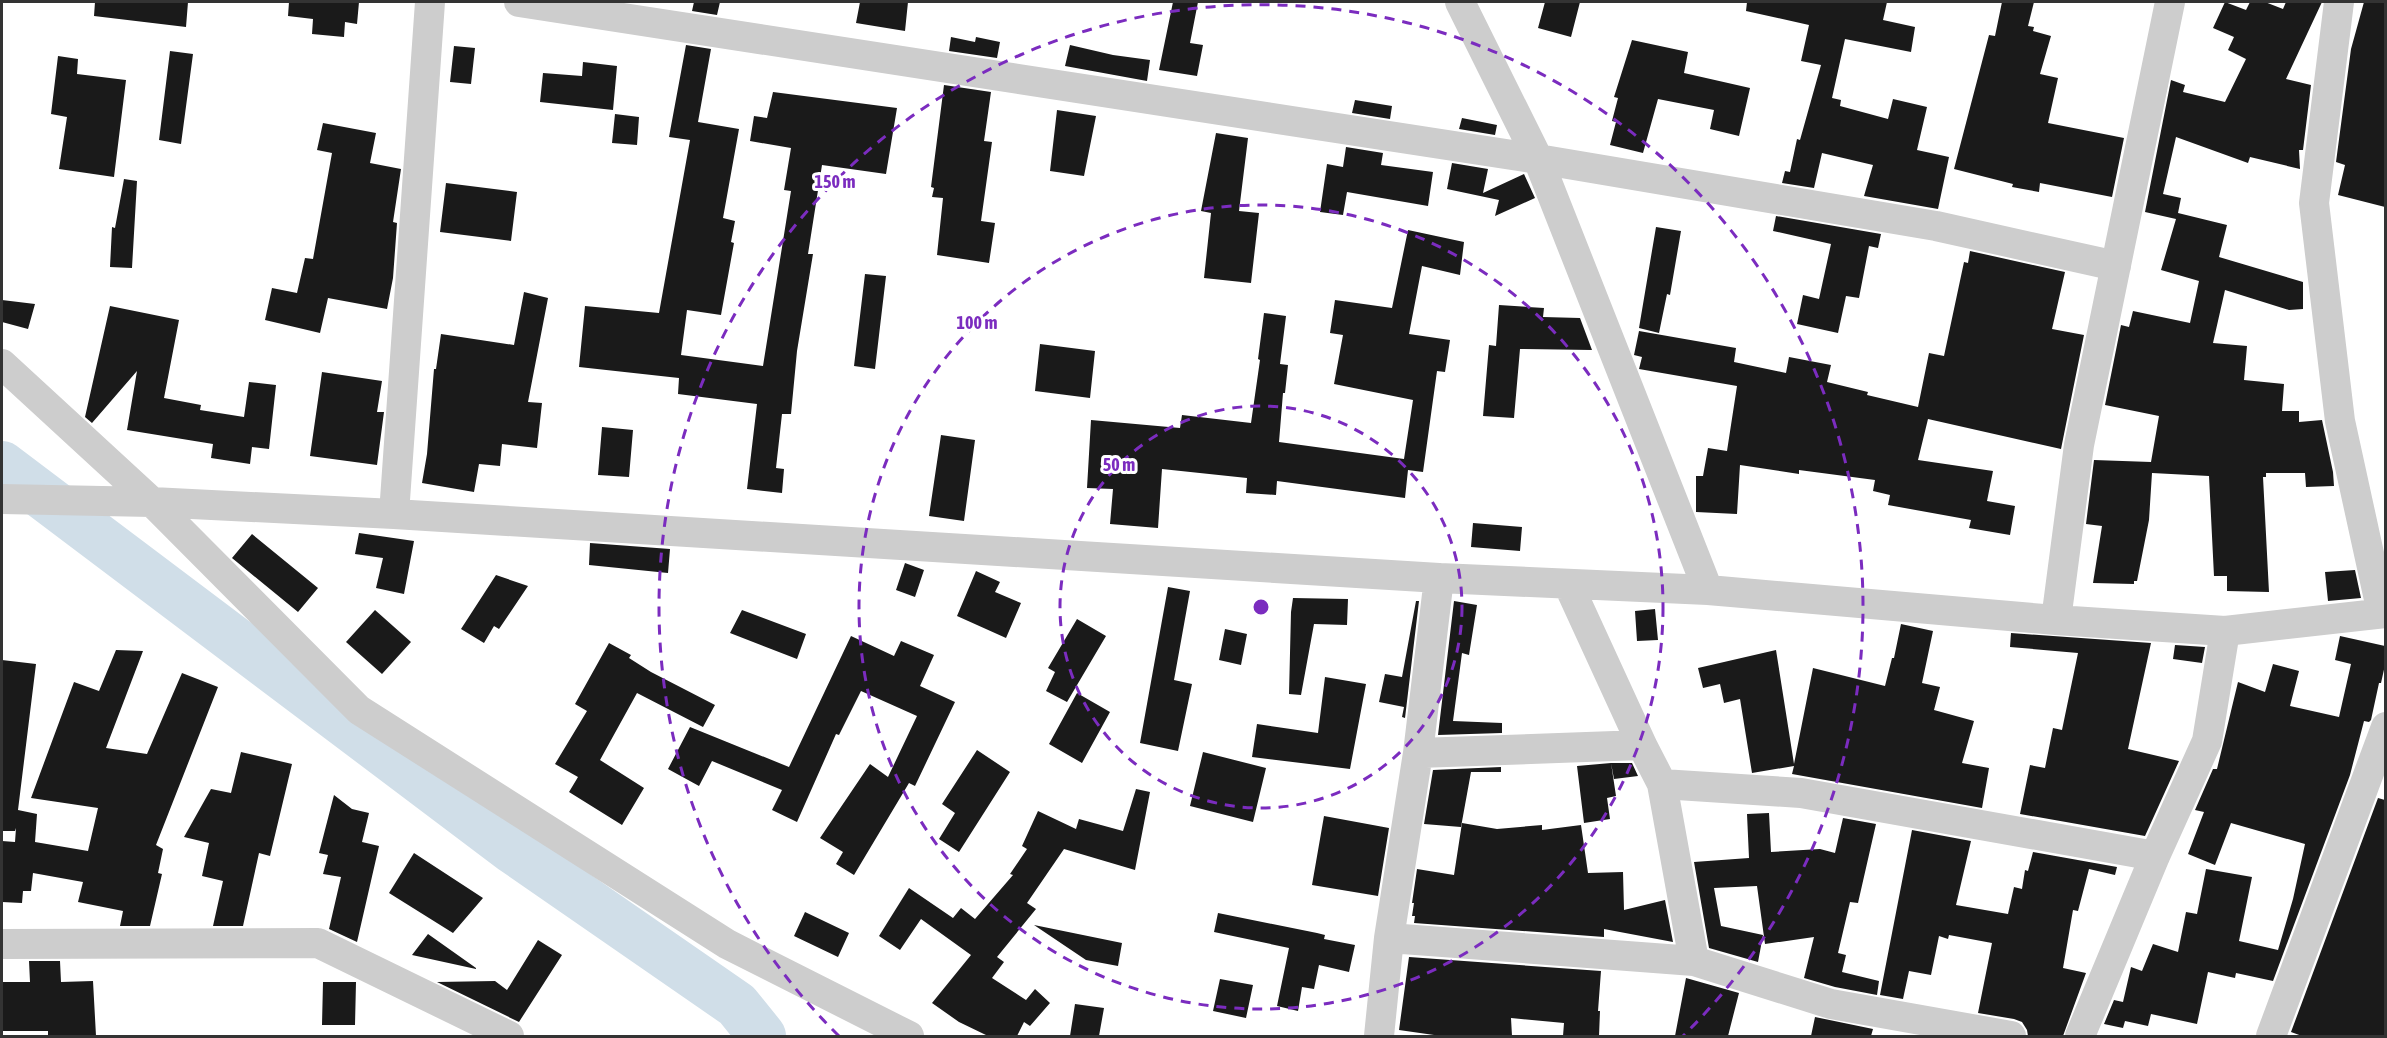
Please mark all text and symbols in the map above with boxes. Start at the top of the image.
text: 150 m [815,171,855,192]
text: 100 m [957,312,997,333]
text: 50 m [1103,454,1135,475]
centre of rings [1251,597,1271,617]

